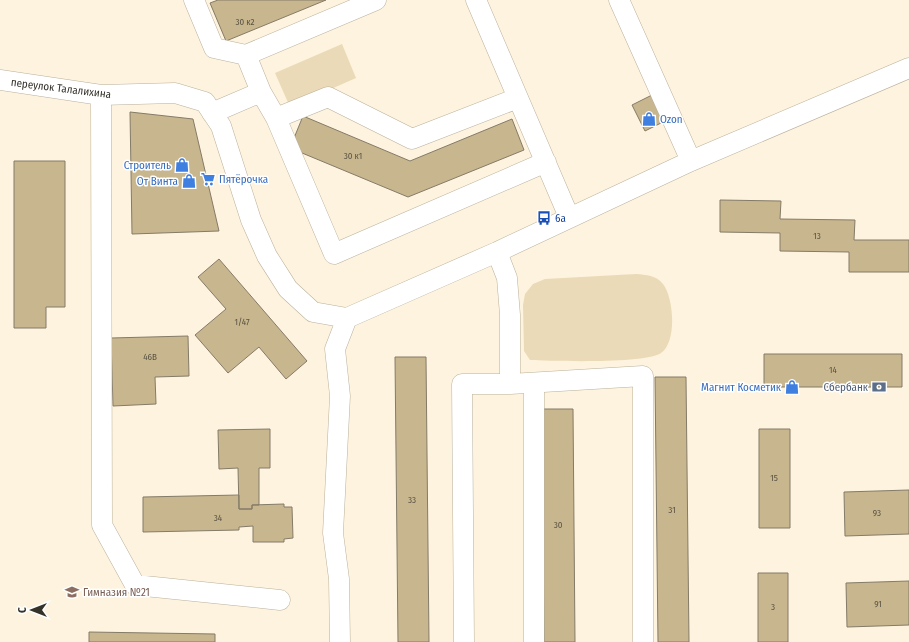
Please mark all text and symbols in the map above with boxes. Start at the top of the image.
house number: 30 к2 [235,17,255,27]
street label: переулок Талалихина [10,76,112,101]
shop icon: Ozon [641,111,657,127]
place label: Ozon [660,113,683,126]
house number: 30 к1 [344,151,362,161]
shop icon: Строитель [174,157,190,173]
place label: Строитель [124,159,171,172]
supermarket icon: Пятёрочка [200,171,216,187]
shop icon: От Винта [181,173,197,189]
place label: Пятёрочка [219,173,268,186]
place label: От Винта [137,175,178,188]
bus stop icon: 6а [536,210,552,226]
place label: 6а [555,212,566,225]
house number: 13 [813,231,821,241]
house number: 1/47 [234,317,250,327]
house number: 46В [143,352,157,362]
house number: 14 [829,365,838,375]
shop icon: Магнит Косметик [784,379,800,395]
bank icon: Сбербанк [871,379,887,395]
place label: Магнит Косметик [701,381,782,394]
place label: Сбербанк [824,381,869,394]
house number: 15 [770,473,778,483]
house number: 33 [408,495,416,505]
house number: 31 [668,505,676,515]
house number: 93 [873,508,881,518]
house number: 34 [214,513,223,523]
house number: 30 [554,520,563,530]
school or university icon: Гимназия №21 [64,584,80,600]
place label: Гимназия №21 [83,586,150,599]
north arrow [12,590,52,630]
house number: 91 [874,599,882,609]
house number: 3 [771,602,775,612]
text: С [16,607,29,613]

